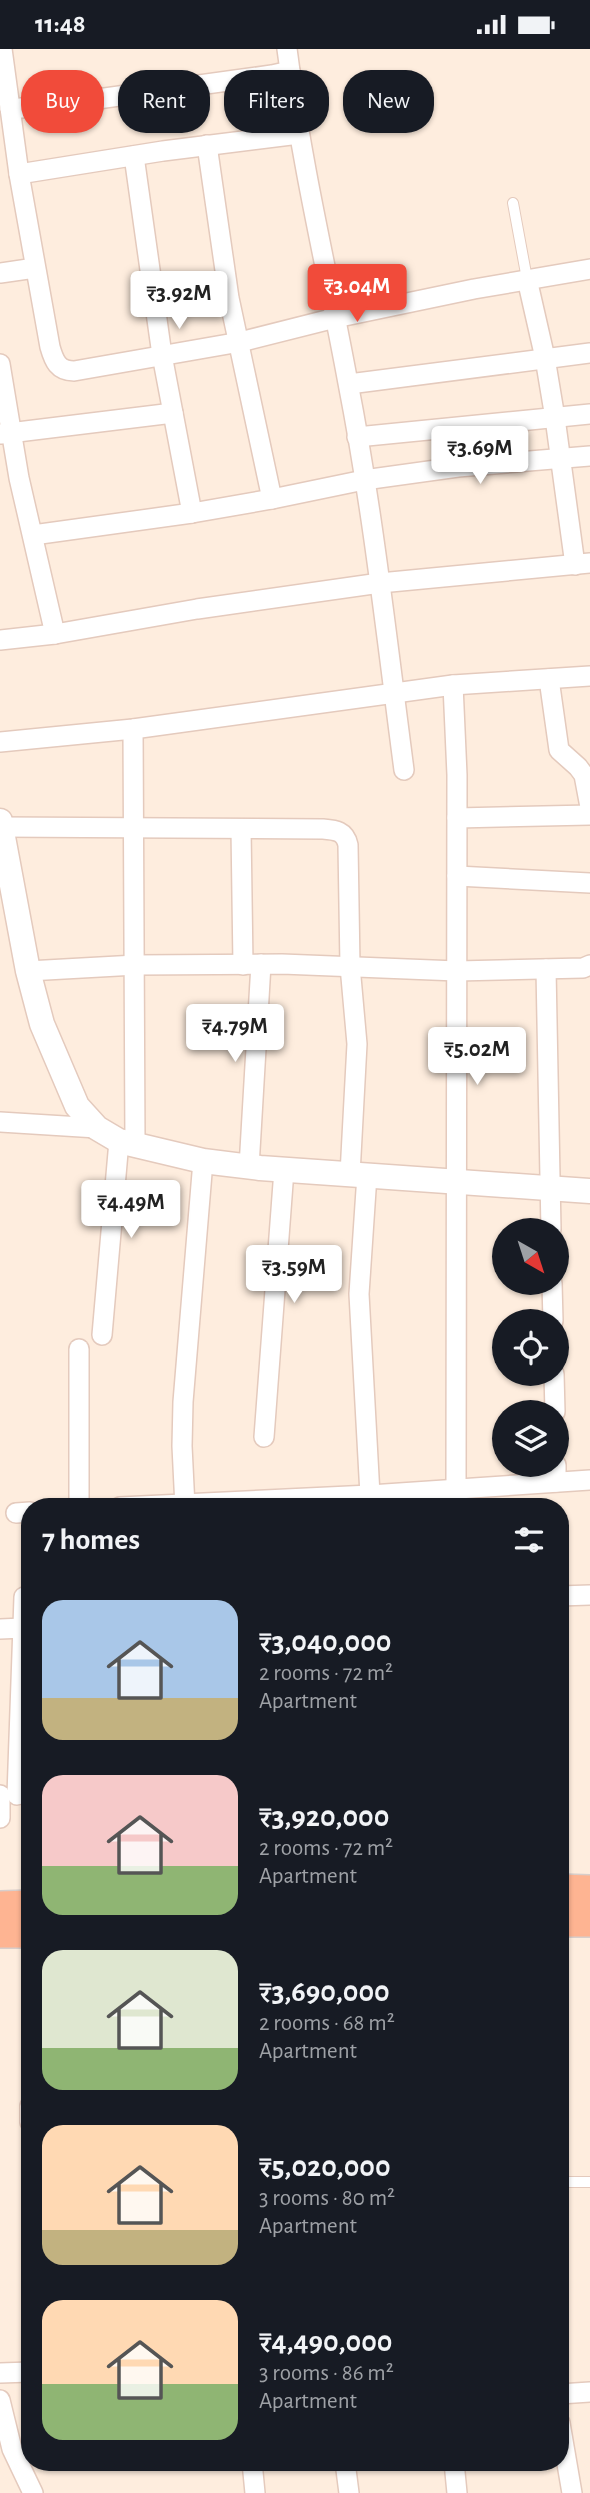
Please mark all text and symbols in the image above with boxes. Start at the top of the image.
text: 11:48 [35,11,86,37]
chip: Buy [21,70,104,133]
chip: Rent [118,70,210,133]
chip: Filters [224,70,329,133]
chip: New [343,70,434,133]
pin: ₹3.04M [300,265,414,324]
pin: ₹3.92M [122,271,236,331]
text: ₹3.04M [324,275,390,298]
text: ₹3.92M [146,282,212,305]
pin: ₹3.69M [423,427,537,486]
text: ₹3.69M [447,437,513,460]
pin: ₹4.79M [178,1005,292,1064]
text: ₹4.79M [202,1015,268,1038]
pin: ₹5.02M [420,1027,534,1087]
text: ₹5.02M [444,1038,510,1061]
pin: ₹4.49M [74,1181,188,1240]
text: ₹4.49M [97,1191,165,1214]
north arrow [492,1218,569,1295]
map controls [492,1218,569,1477]
pin: ₹3.59M [237,1245,351,1305]
text: ₹3.59M [262,1256,326,1279]
button: locate [492,1309,569,1386]
button: layers [492,1400,569,1477]
icon: filters [510,1521,548,1559]
text: 7 homes [42,1525,140,1555]
text: ₹3,040,000 [259,1627,391,1657]
icon: home [98,1628,182,1712]
text: 2 rooms · 72 m² [259,1662,393,1685]
text: Apartment [259,1690,357,1713]
text: ₹3,920,000 [259,1802,389,1832]
icon: home [98,1803,182,1887]
text: 2 rooms · 72 m² [259,1837,393,1860]
text: Apartment [259,1865,357,1888]
text: ₹3,690,000 [259,1977,390,2007]
icon: home [98,1978,182,2062]
text: 2 rooms · 68 m² [259,2012,395,2035]
text: Apartment [259,2040,357,2063]
text: ₹5,020,000 [259,2152,391,2182]
icon: home [98,2153,182,2237]
text: 3 rooms · 80 m² [259,2187,395,2210]
text: Apartment [259,2215,357,2238]
text: ₹4,490,000 [259,2327,393,2357]
icon: home [98,2328,182,2412]
text: 3 rooms · 86 m² [259,2362,394,2385]
text: Apartment [259,2390,357,2413]

